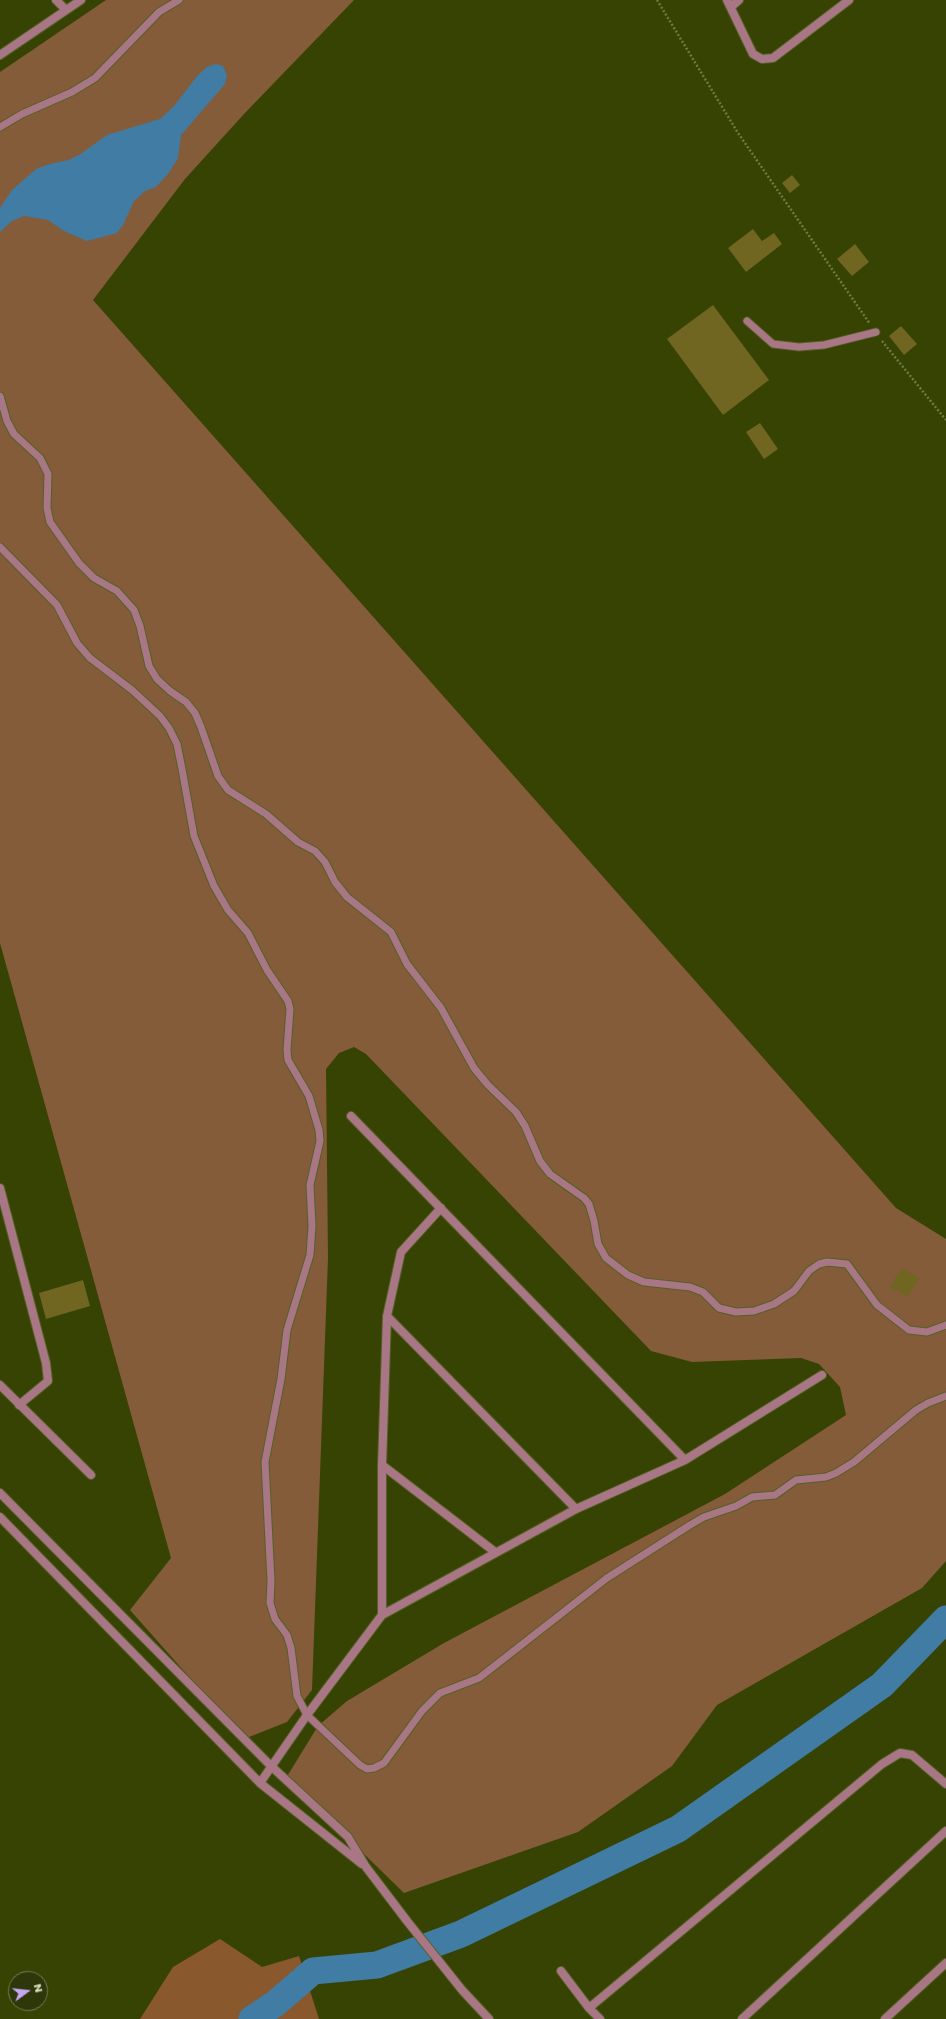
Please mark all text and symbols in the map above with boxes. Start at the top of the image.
north arrow [8,1971,48,2011]
text: N [30,1982,47,1994]

